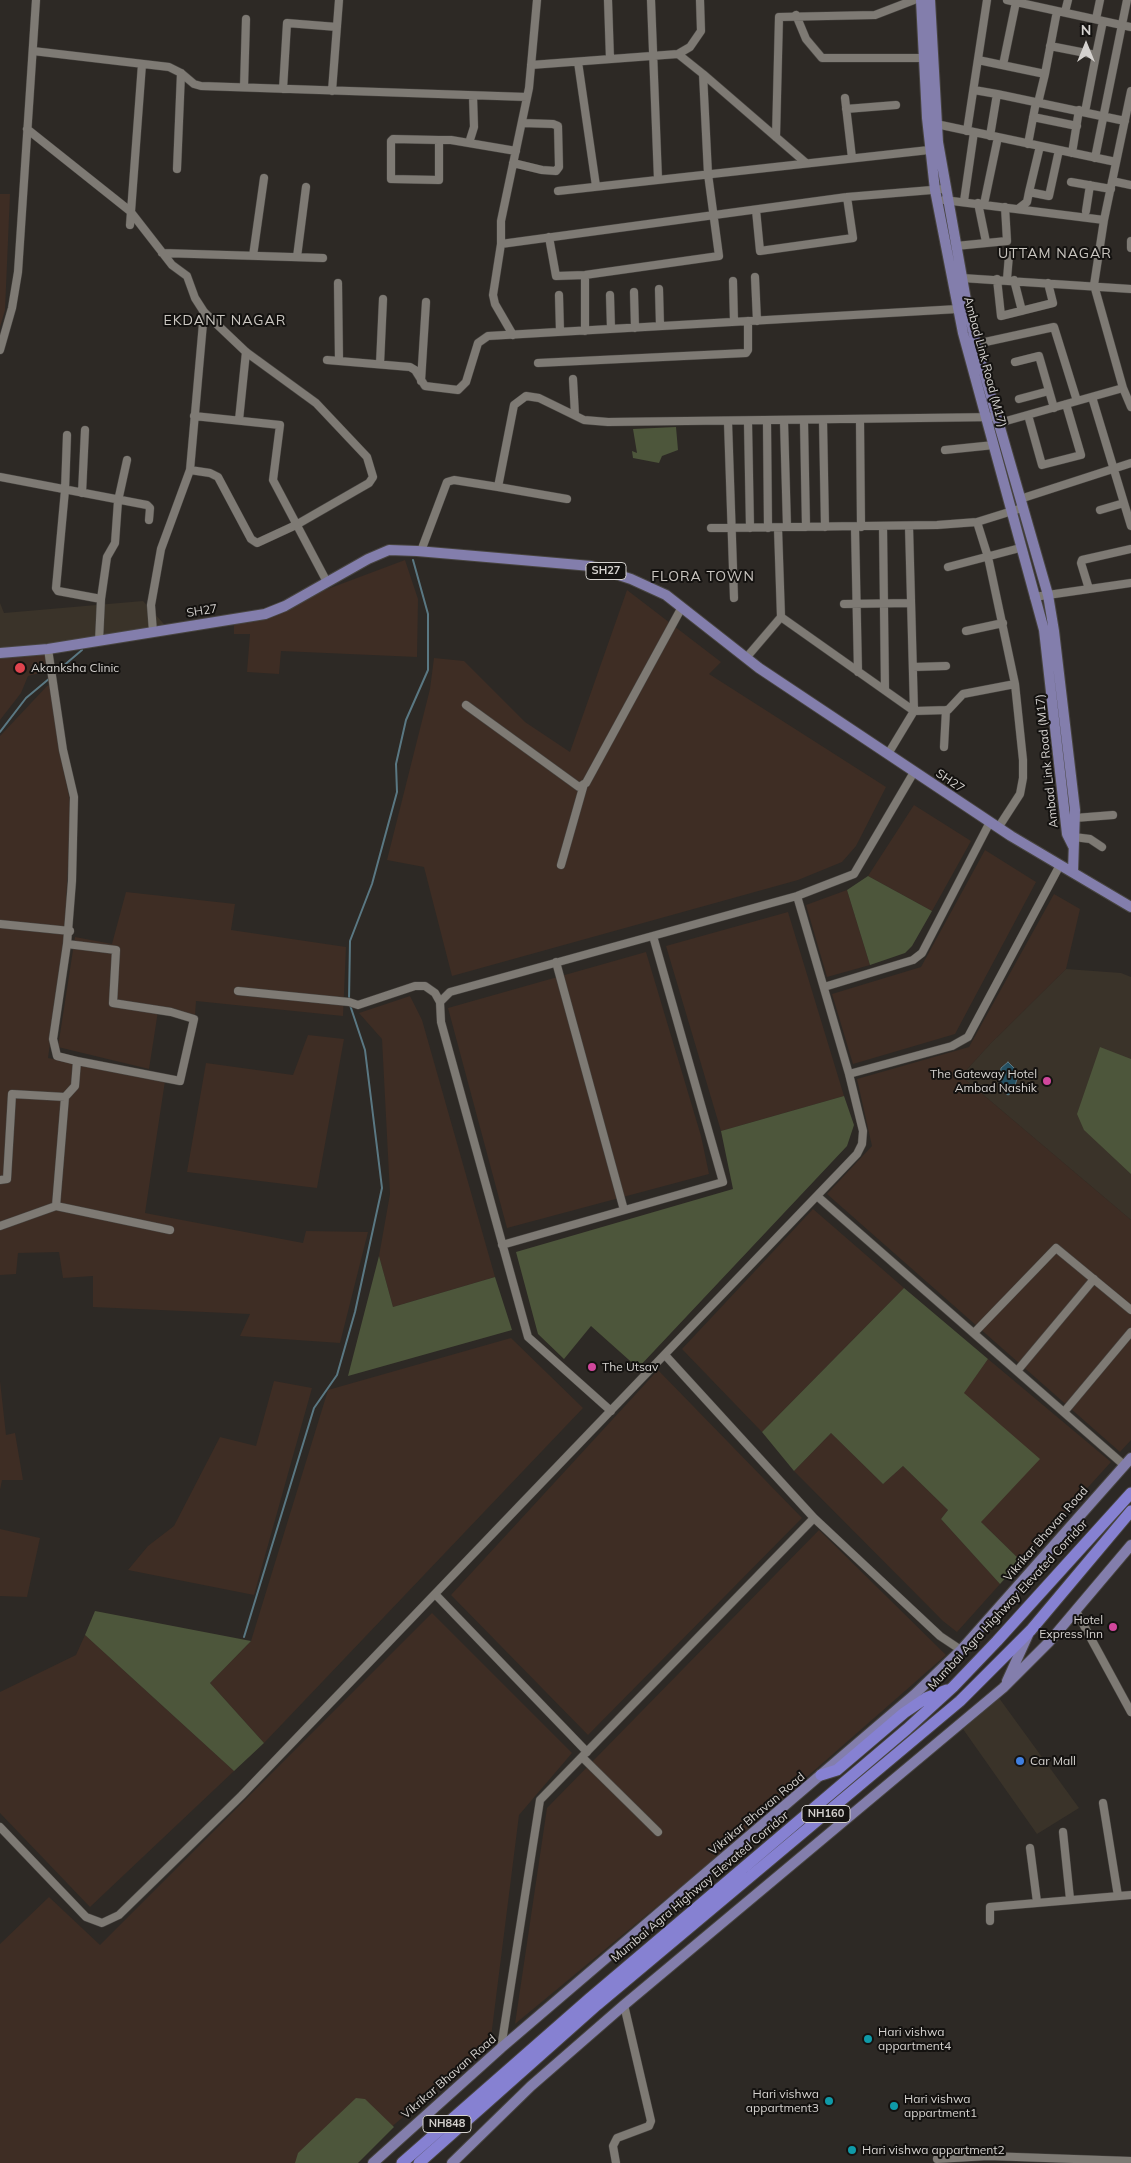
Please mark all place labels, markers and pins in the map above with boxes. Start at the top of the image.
marker: Akanksha Clinic [13,661,27,675]
place label: Akanksha Clinic [31,661,119,675]
place label: The Gateway Hotel Ambad Nashik [930,1067,1037,1095]
marker: The Gateway Hotel Ambad Nashik [1041,1075,1053,1087]
place label: The Utsav [602,1360,658,1374]
marker: The Utsav [586,1361,598,1373]
place label: Hotel Express Inn [1039,1613,1103,1641]
marker: Hotel Express Inn [1107,1621,1119,1633]
place label: Car Mall [1030,1754,1076,1768]
marker: Car Mall [1014,1755,1026,1767]
place label: Hari vishwa appartment4 [878,2025,951,2053]
marker: Hari vishwa appartment4 [862,2033,874,2045]
place label: Hari vishwa appartment3 [746,2087,819,2115]
place label: Hari vishwa appartment1 [904,2092,977,2120]
marker: Hari vishwa appartment3 [823,2095,835,2107]
marker: Hari vishwa appartment1 [888,2100,900,2112]
place label: Hari vishwa appartment2 [862,2143,1005,2157]
marker: Hari vishwa appartment2 [846,2144,858,2156]

